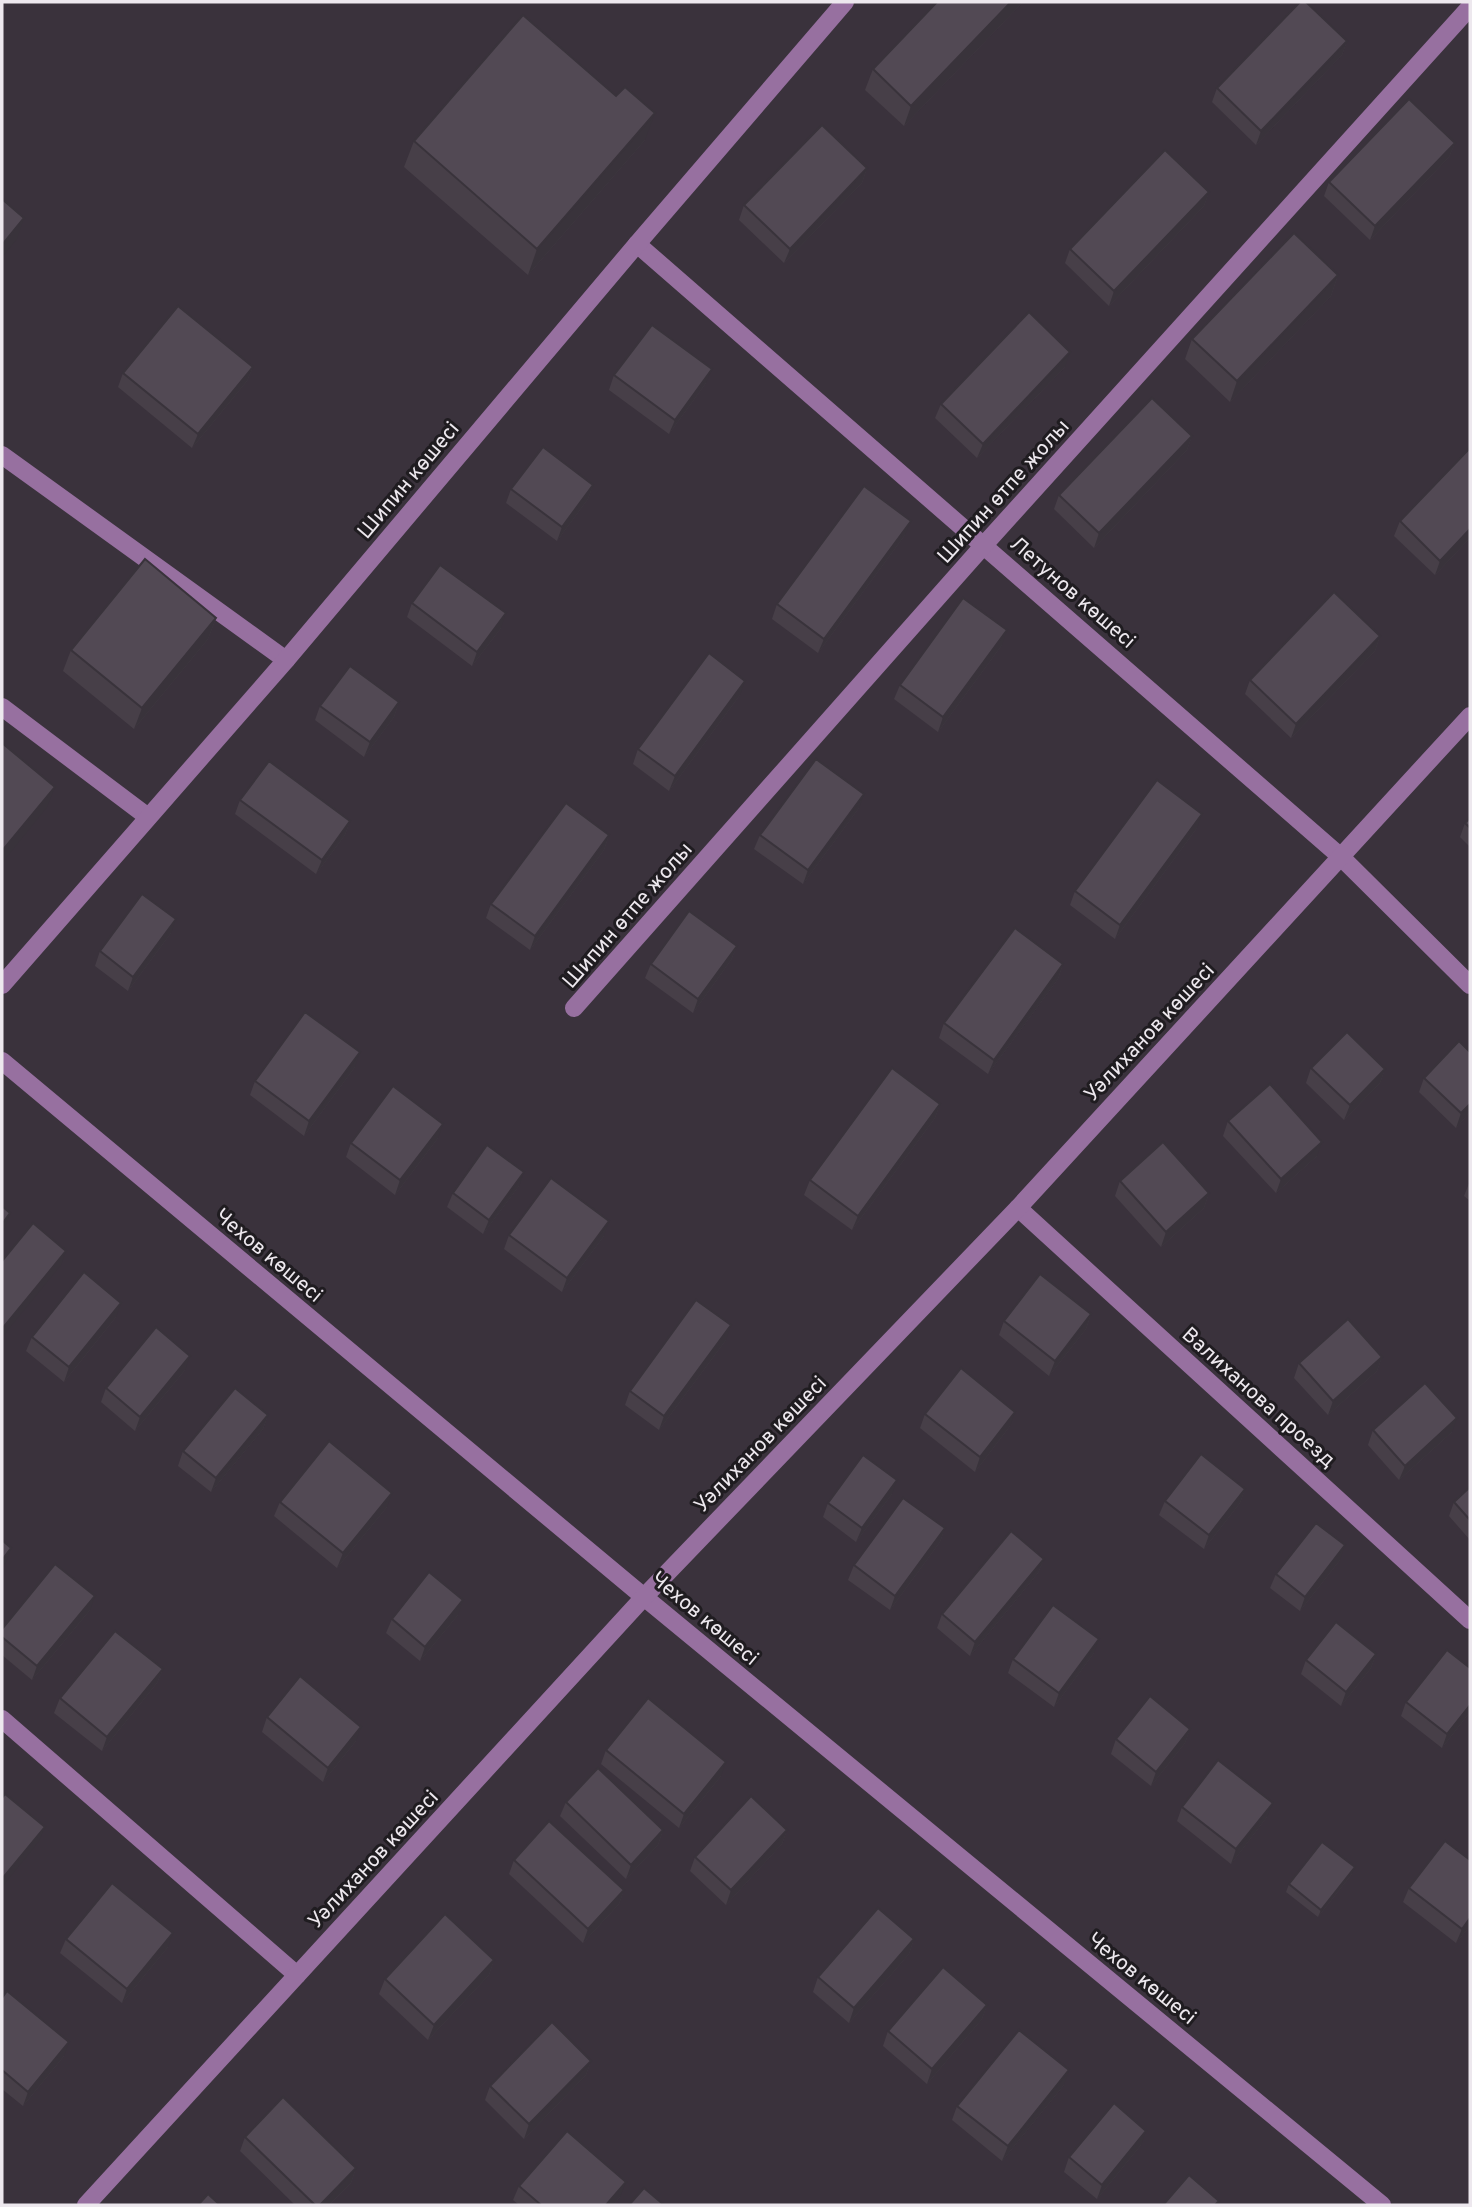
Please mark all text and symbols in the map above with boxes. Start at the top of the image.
street label: Шипин өтпе жолы [932,414,1076,570]
street label: Шипин көшесі [352,417,466,545]
street label: Летунов көшесі [1003,531,1141,655]
street label: Шипин өтпе жолы [557,837,699,995]
street label: Уәлиханов көшесі [1079,958,1221,1108]
street label: Чехов көшесі [208,1203,328,1309]
street label: Валиханова проезд [1175,1322,1341,1474]
street label: Уәлиханов көшесі [689,1371,833,1519]
street label: Чехов көшесі [644,1566,764,1672]
street label: Уәлиханов көшесі [303,1785,445,1935]
street label: Чехов көшесі [1081,1927,1201,2031]

